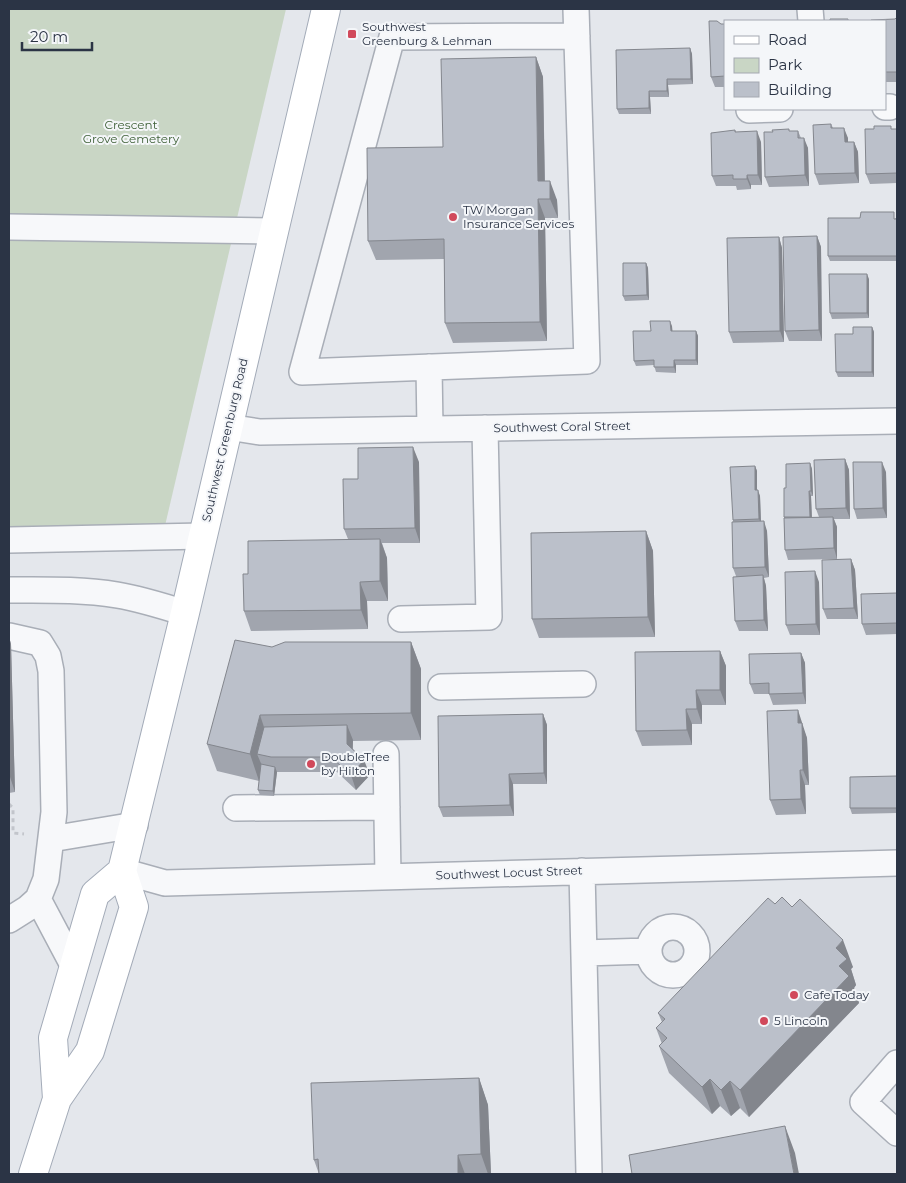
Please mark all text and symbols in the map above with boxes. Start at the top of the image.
place label: Southwest Greenburg & Lehman [362,19,492,48]
scale bar [22,20,92,52]
legend [724,20,886,110]
text: 20 m [30,27,68,46]
marker: Southwest Greenburg & Lehman [346,28,358,40]
text: Road [768,30,807,49]
text: Park [768,55,802,74]
text: Building [768,80,832,99]
park label: Crescent Grove Cemetery [83,117,180,146]
place label: TW Morgan Insurance Services [463,202,574,231]
marker: TW Morgan Insurance Services [447,211,459,223]
street label: Southwest Greenburg Road [198,357,251,523]
street label: Southwest Coral Street [493,418,631,435]
place label: DoubleTree by Hilton [321,749,390,778]
marker: DoubleTree by Hilton [305,758,317,770]
street label: Southwest Locust Street [435,862,583,883]
place label: Cafe Today [804,987,870,1002]
marker: Cafe Today [788,989,800,1001]
place label: 5 Lincoln [774,1013,828,1028]
marker: 5 Lincoln [758,1015,770,1027]

